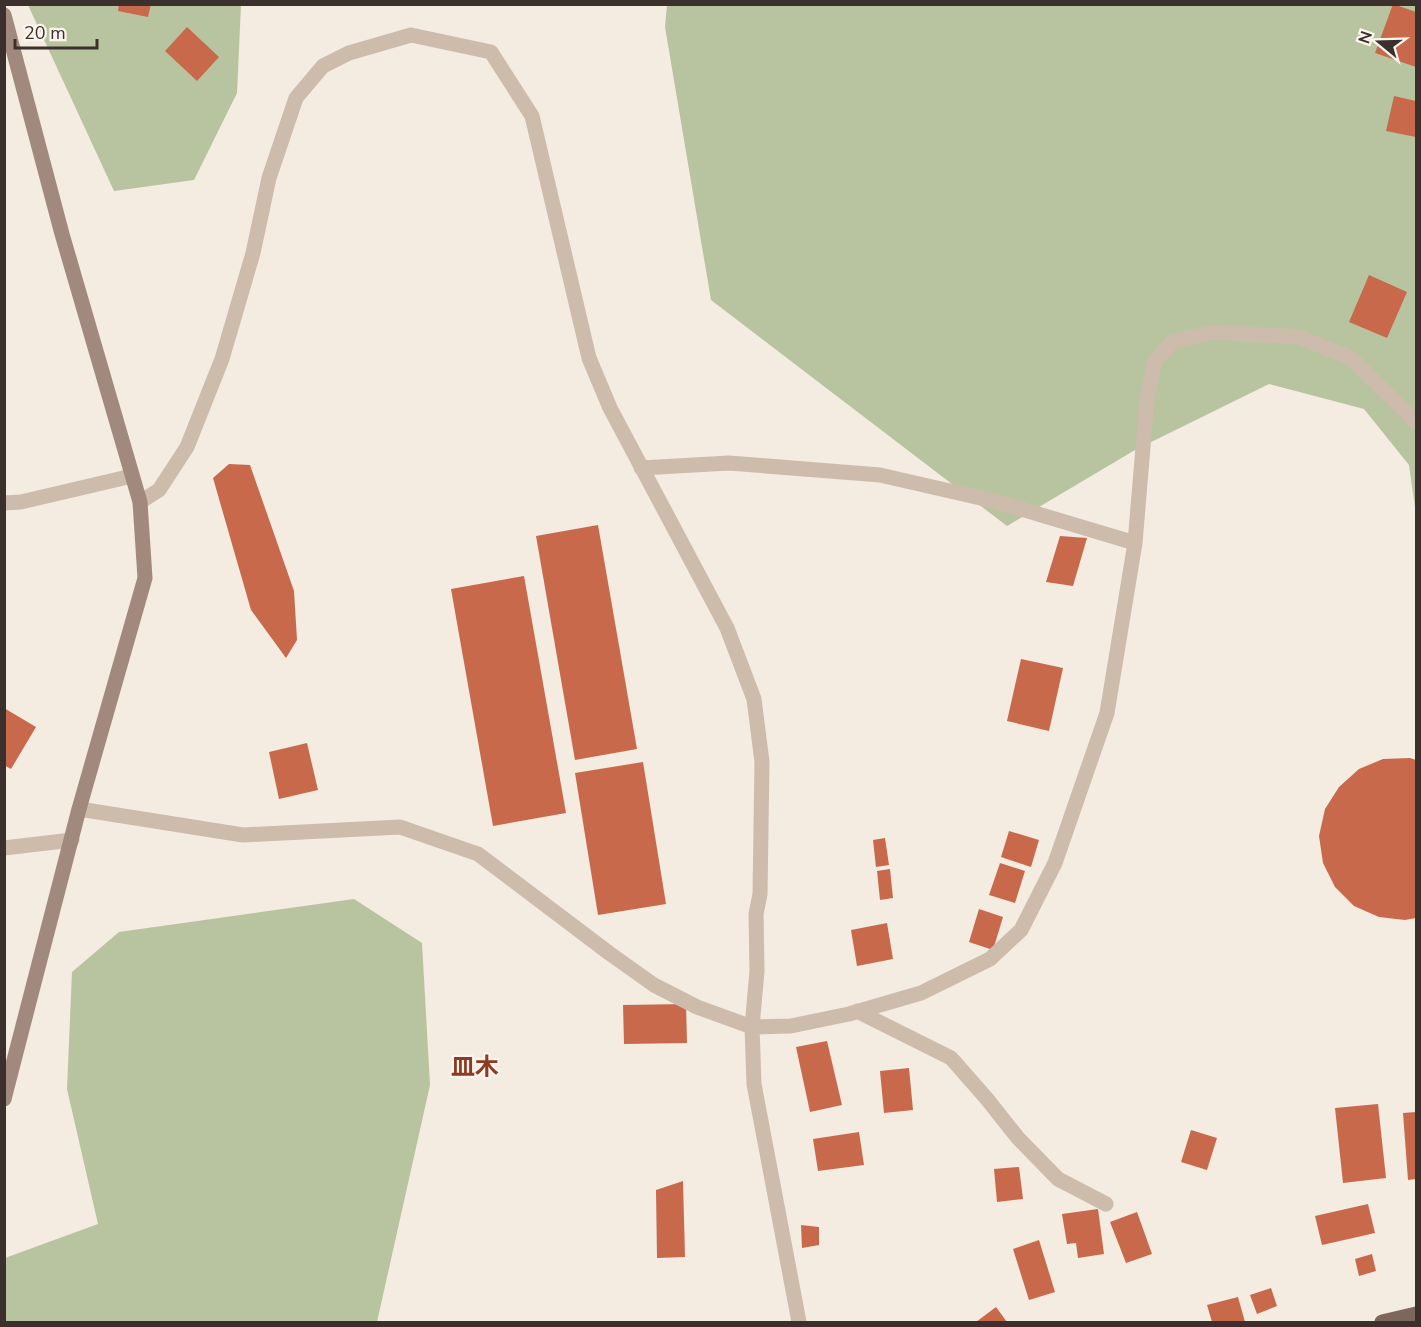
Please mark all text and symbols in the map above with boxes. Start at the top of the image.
scale bar [15,12,98,50]
north arrow [1349,12,1409,72]
text: 20 m [24,21,66,45]
text: N [1353,28,1378,47]
district label: 皿木 [451,1051,499,1083]

